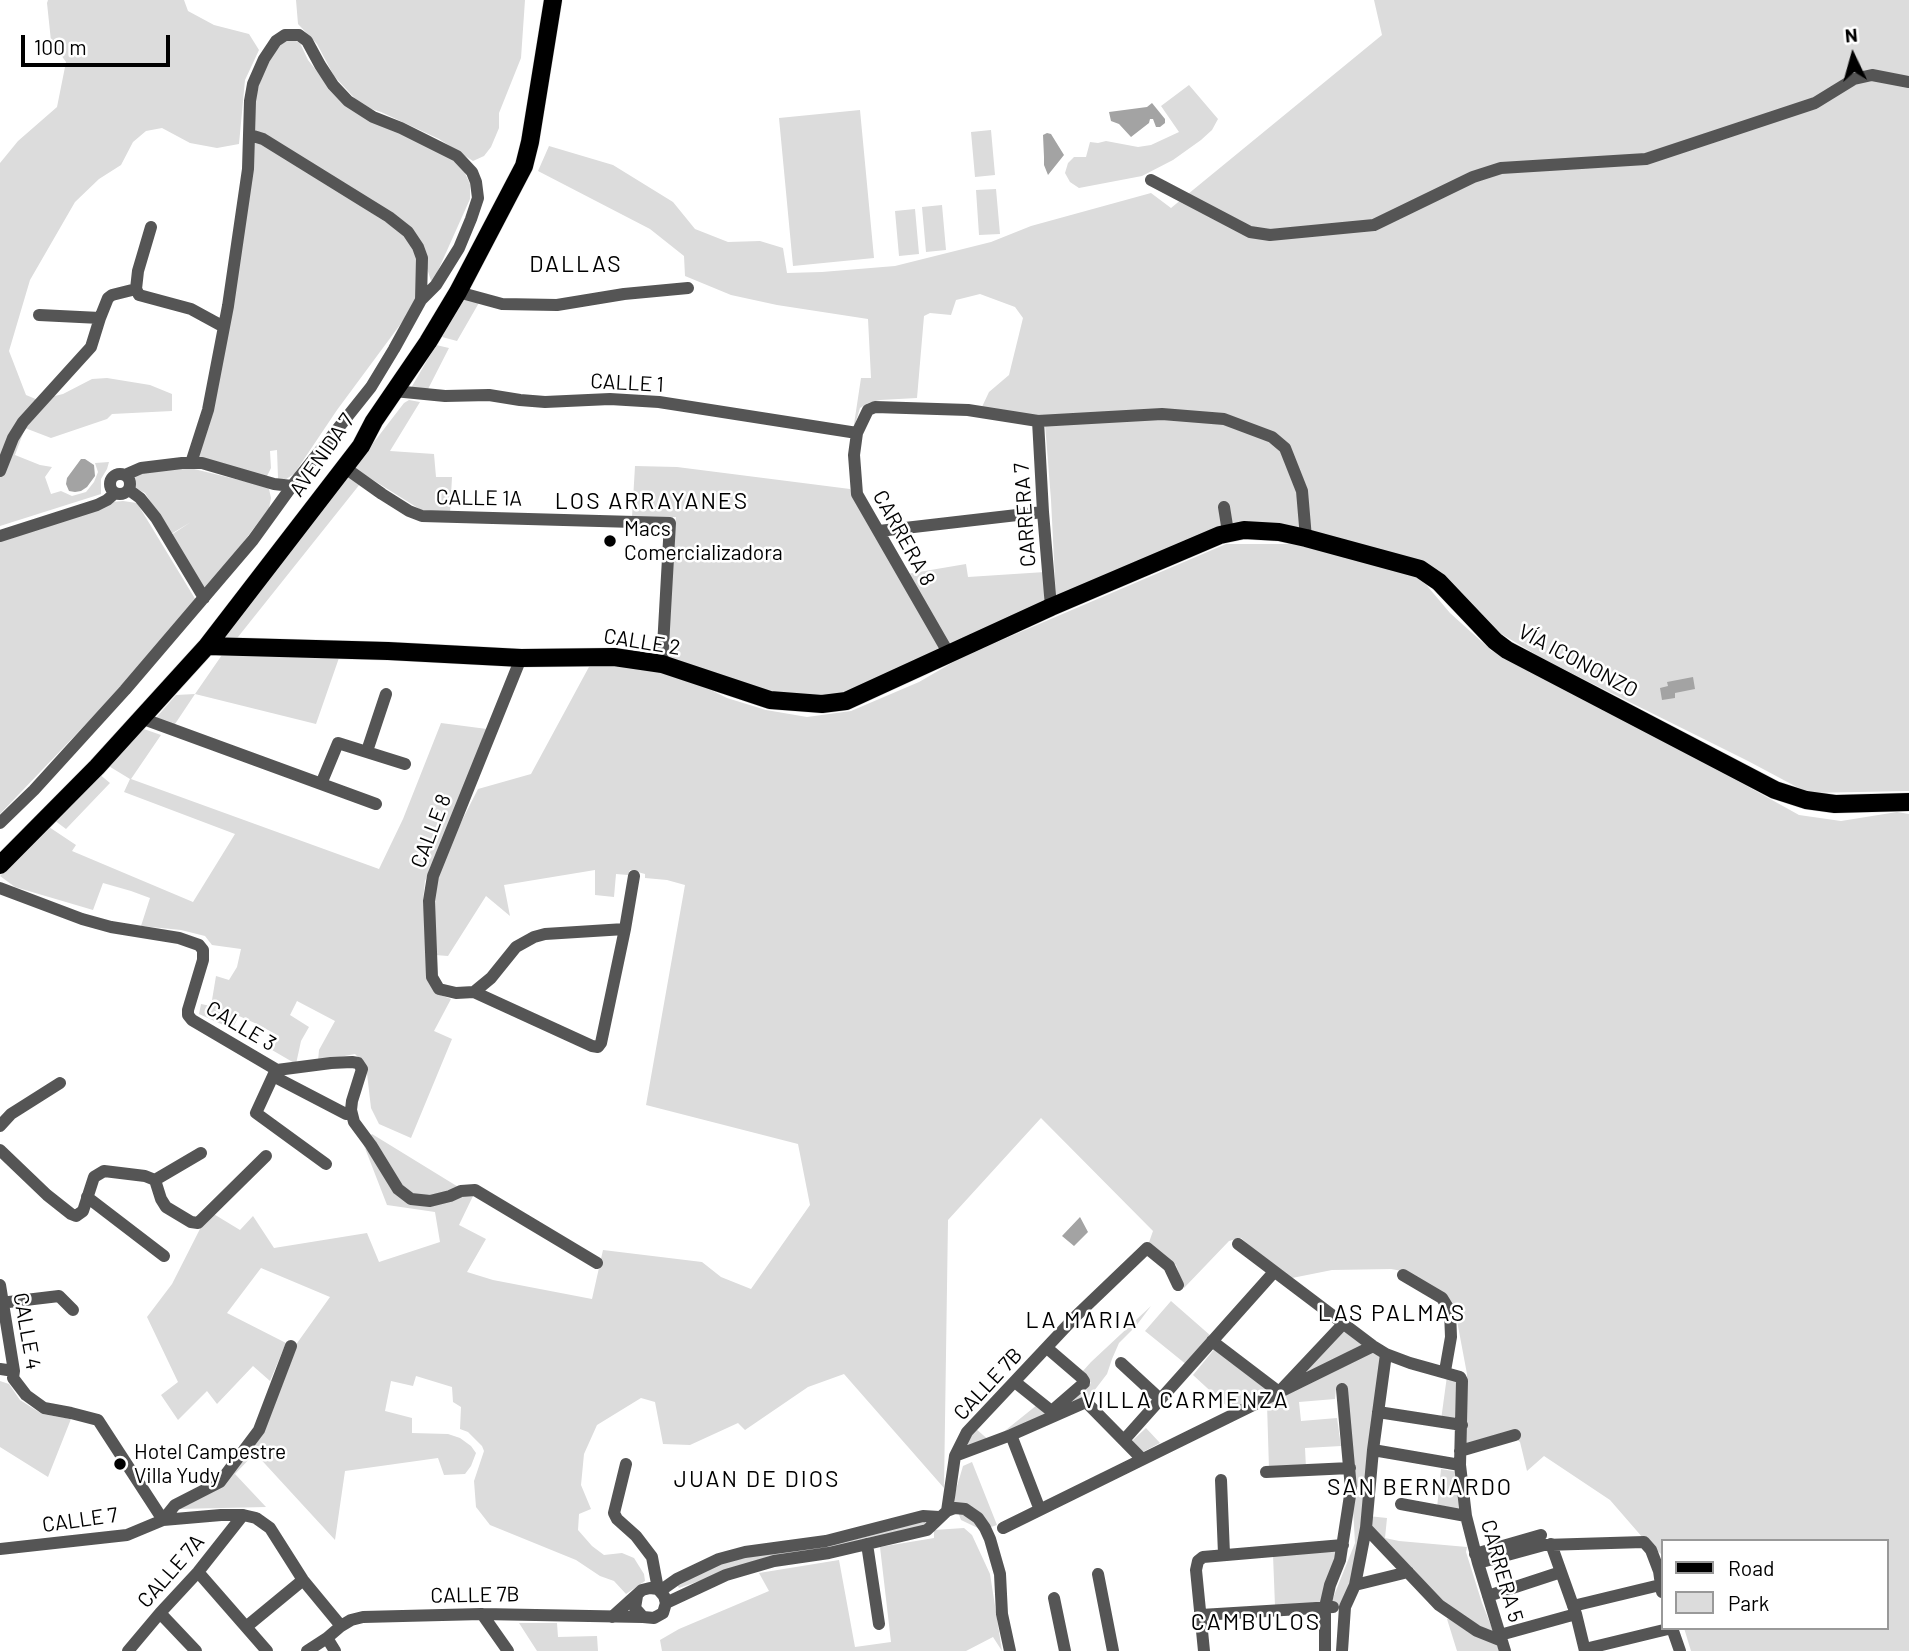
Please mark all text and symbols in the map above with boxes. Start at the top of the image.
scale bar [24,21,173,65]
north arrow [1818,21,1888,91]
text: N [1844,23,1858,47]
text: 100 m [34,34,87,59]
district label: DALLAS [530,250,622,278]
street label: CALLE 1 [590,368,664,398]
street label: AVENIDA 7 [284,409,360,501]
street label: CARRERA 7 [1009,462,1041,568]
street label: CALLE 1A [436,485,522,511]
street label: CARRERA 8 [867,486,941,590]
district label: LOS ARRAYANES [556,487,748,515]
place label: Macs Comercializadora [624,516,783,566]
marker: Macs Comercializadora [602,533,618,549]
street label: VÍA ICONONZO [1514,619,1642,703]
street label: CALLE 2 [602,623,682,661]
street label: CALLE 8 [405,790,457,872]
street label: CALLE 3 [201,995,281,1057]
street label: CALLE 4 [8,1291,46,1371]
district label: LAS PALMAS [1319,1299,1465,1327]
district label: LA MARIA [1027,1306,1137,1334]
street label: CALLE 7B [948,1343,1028,1425]
district label: VILLA CARMENZA [1084,1386,1288,1414]
place label: Hotel Campestre Villa Yudy [134,1439,286,1489]
marker: Hotel Campestre Villa Yudy [112,1456,128,1472]
district label: JUAN DE DIOS [675,1465,839,1493]
district label: SAN BERNARDO [1328,1473,1512,1501]
street label: CALLE 7 [41,1502,119,1538]
street label: CARRERA 5 [1475,1517,1529,1625]
street label: CALLE 7A [132,1529,210,1613]
legend [1660,1539,1888,1630]
text: Road [1728,1555,1774,1580]
street label: CALLE 7B [430,1582,520,1608]
text: Park [1728,1590,1769,1615]
district label: CAMBULOS [1192,1608,1320,1636]

